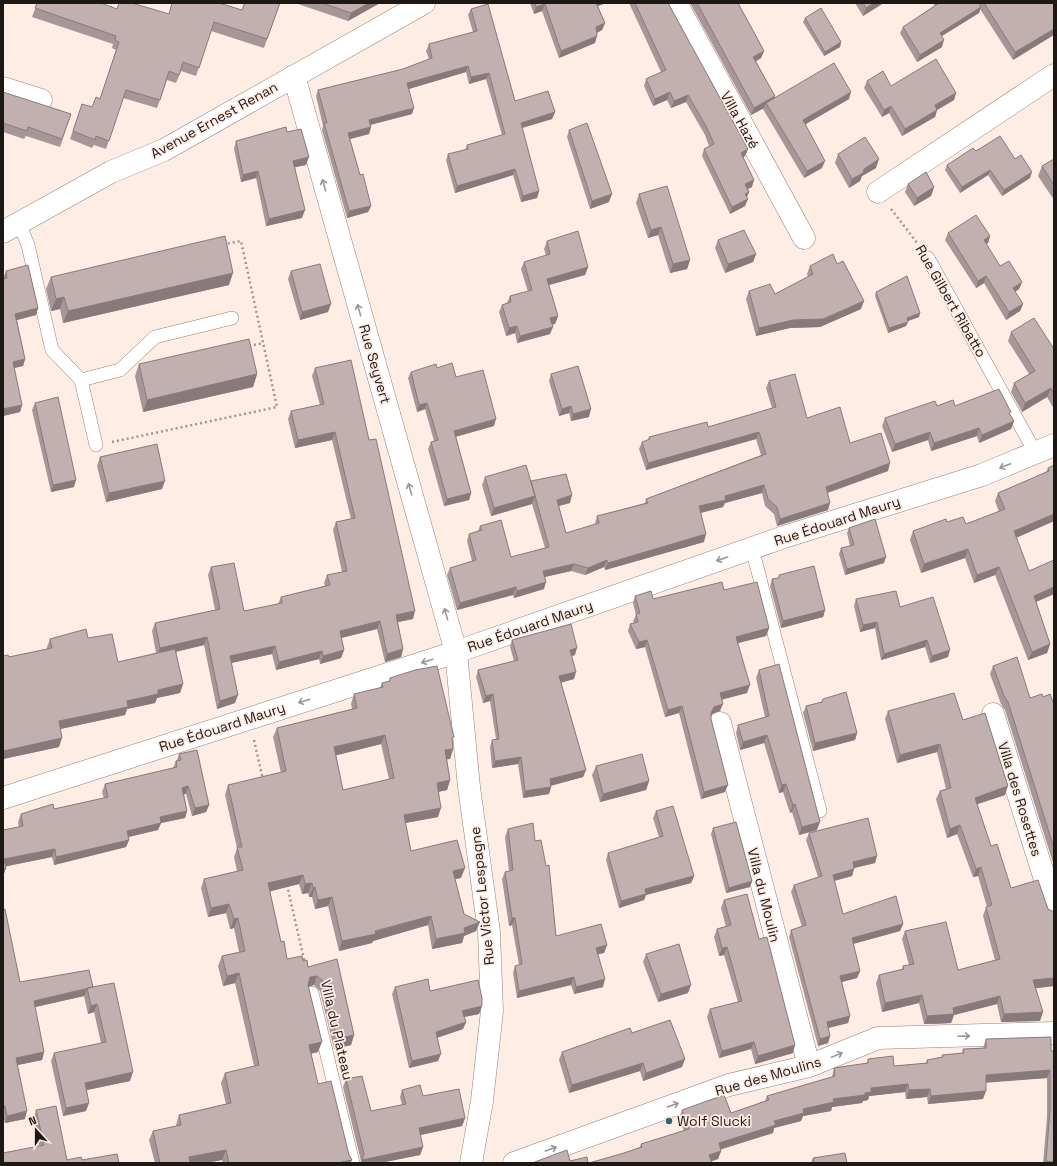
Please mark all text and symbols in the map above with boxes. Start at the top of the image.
street label: Avenue Ernest Renan [147,78,281,162]
street label: Villa Hazé [717,88,763,152]
one-way arrow [320,179,327,192]
street label: Rue Gilbert Ribatto [911,242,991,360]
one-way arrow [355,304,362,317]
street label: Rue Seyvert [355,322,395,406]
one-way arrow [1000,462,1012,470]
one-way arrow [406,483,413,496]
street label: Rue Édouard Maury [772,492,902,550]
one-way arrow [716,556,729,563]
street label: Rue Édouard Maury [465,596,595,656]
one-way arrow [442,608,449,621]
one-way arrow [421,658,434,665]
street label: Rue Édouard Maury [157,698,287,756]
one-way arrow [297,698,310,705]
street label: Villa des Rosettes [994,740,1046,858]
street label: Rue Victor Lespagne [466,826,498,966]
street label: Villa du Moulin [744,846,784,944]
street label: Villa du Plateau [317,978,357,1082]
one-way arrow [957,1032,970,1040]
one-way arrow [831,1051,843,1058]
street label: Rue des Moulins [713,1052,823,1100]
one-way arrow [666,1101,679,1108]
north arrow [16,1110,56,1150]
place label: Wolf Slucki [677,1112,751,1130]
text: N [26,1113,38,1129]
marker: Wolf Slucki [664,1116,674,1126]
one-way arrow [544,1145,556,1153]

